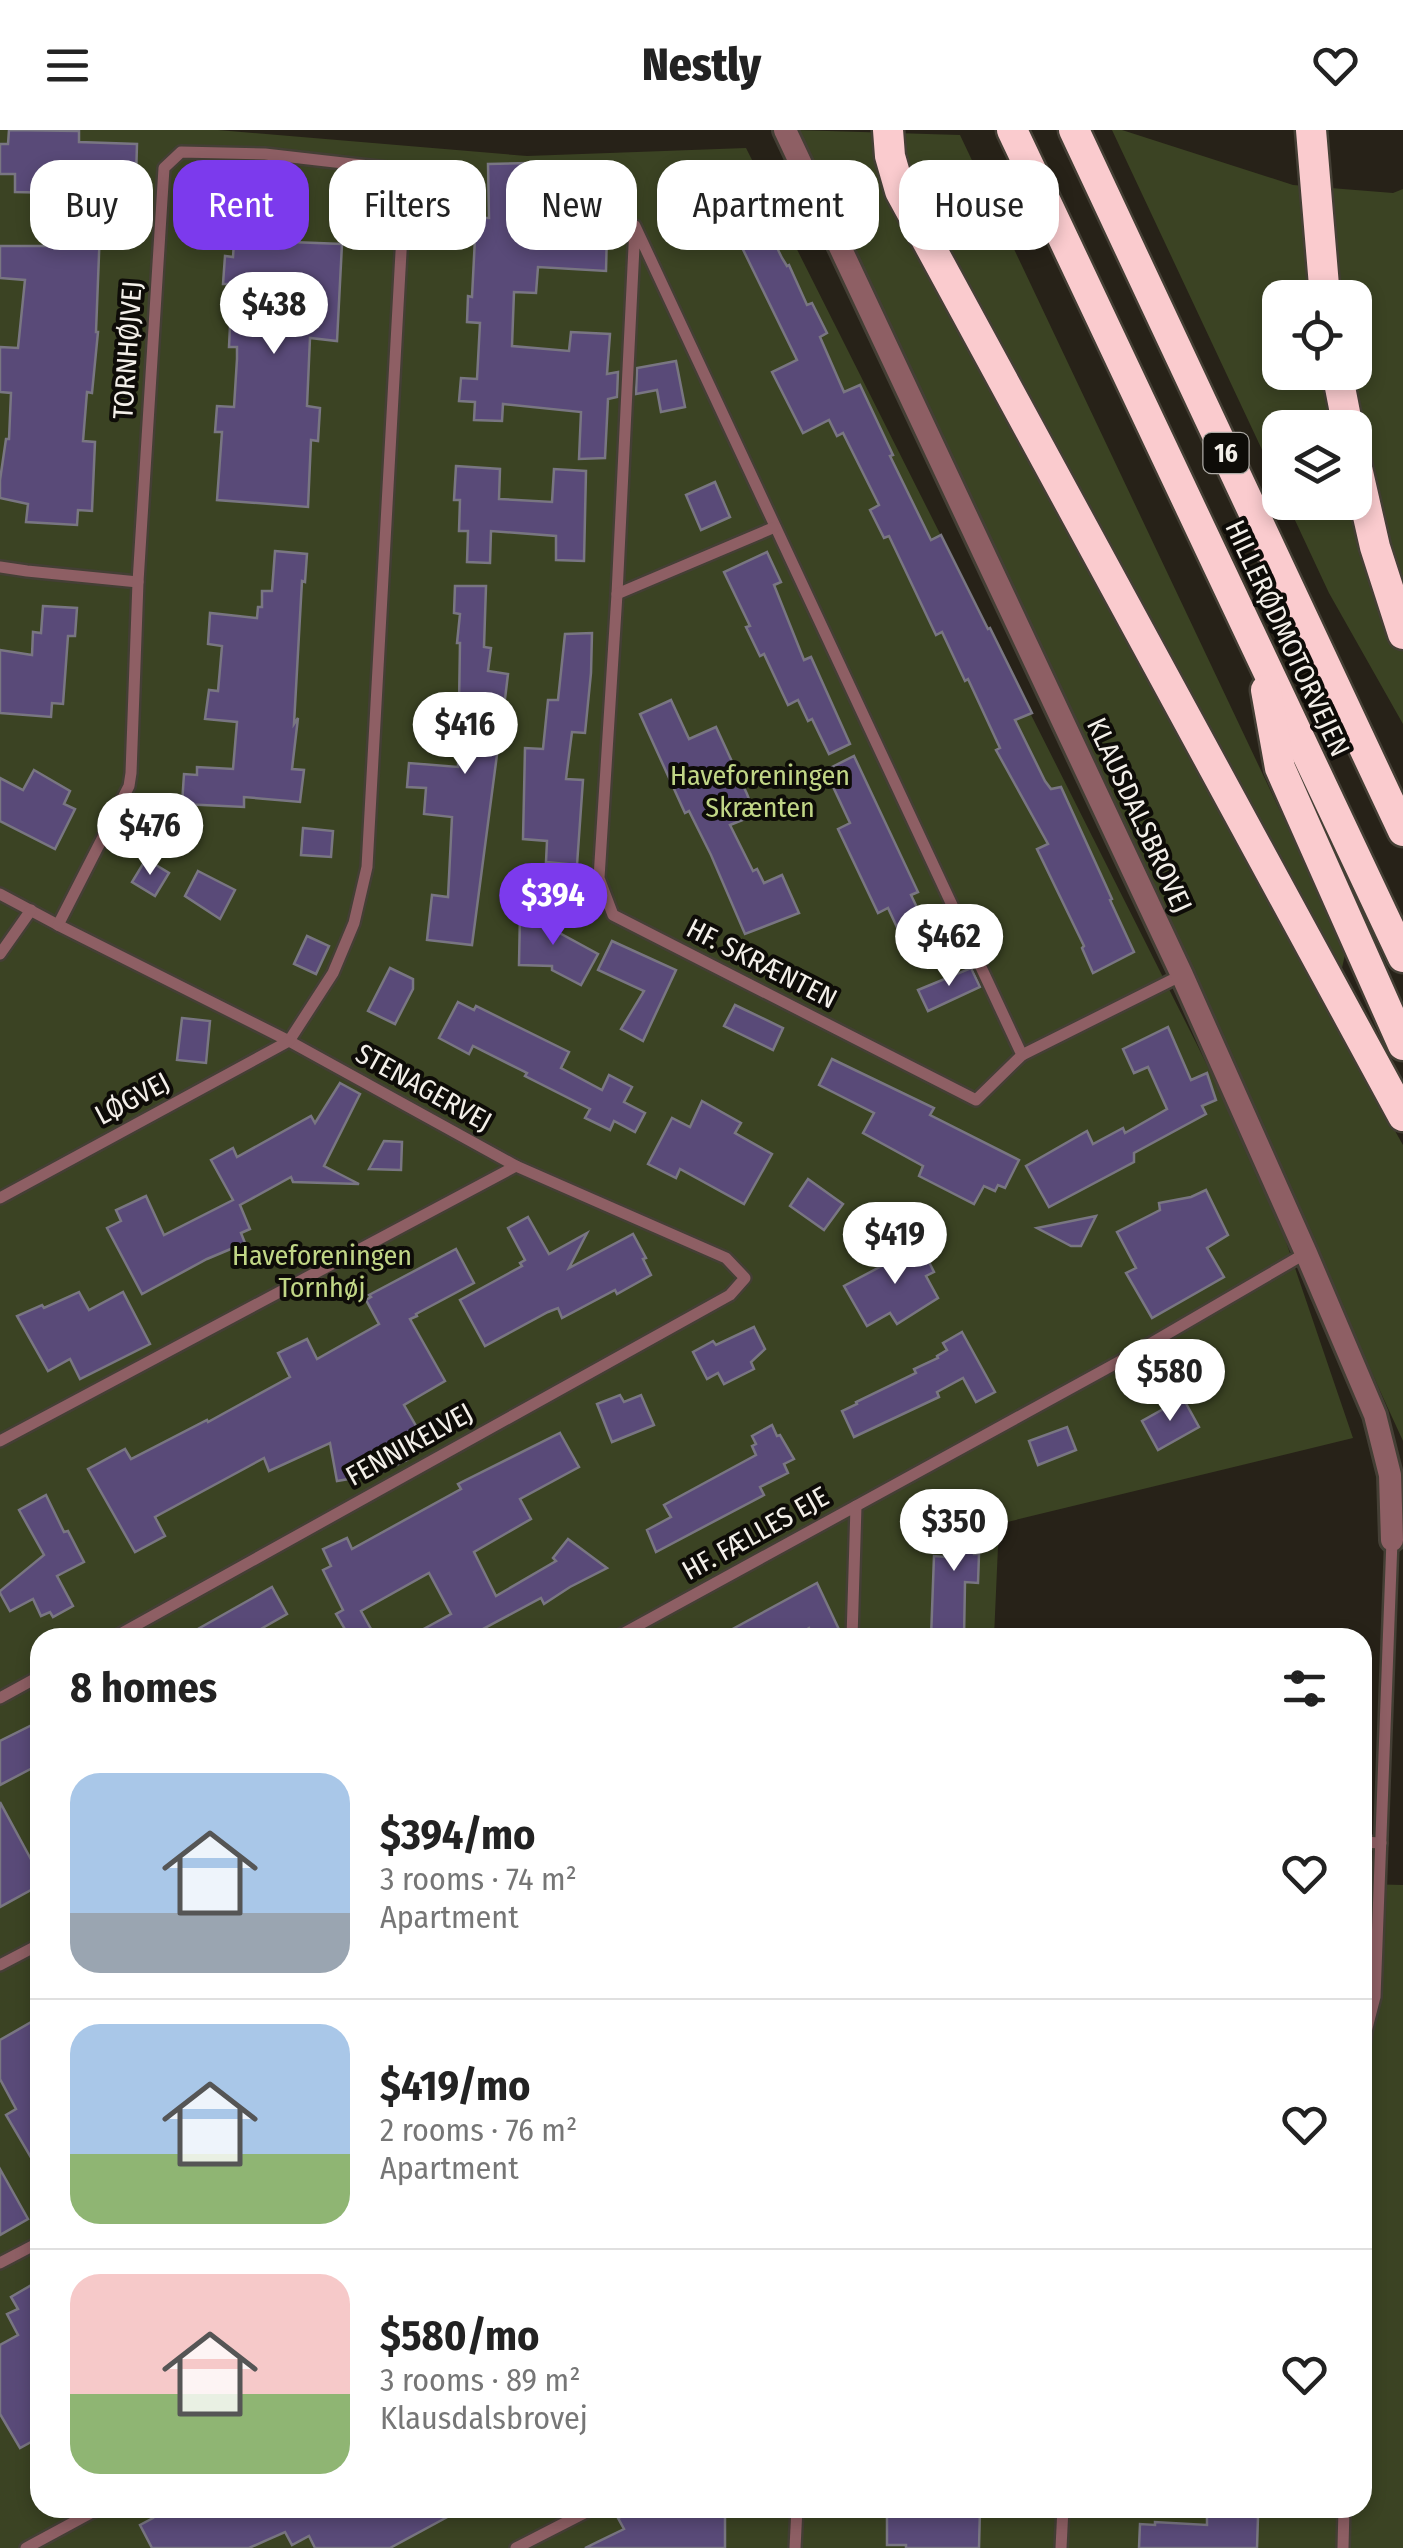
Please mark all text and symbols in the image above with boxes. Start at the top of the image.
icon: menu [40,38,95,93]
text: Nestly [642,38,761,92]
icon: heart [1308,38,1363,93]
chip: Buy [30,160,153,250]
chip: Rent [173,160,309,250]
chip: Filters [329,160,486,250]
chip: New [506,160,637,250]
chip: Apartment [657,160,879,250]
chip: House [899,160,1059,250]
pin: $438 [215,272,333,357]
street label: TORNHØJVEJ [106,280,149,420]
map controls [1262,280,1372,520]
button: locate [1262,280,1372,390]
text: $438 [242,285,306,323]
button: layers [1262,410,1372,520]
road number: 16 [1204,433,1248,473]
street label: HILLERØDMOTORVEJEN [1218,515,1357,762]
pin: $416 [406,692,524,777]
text: $416 [435,705,495,743]
street label: KLAUSDALSBROVEJ [1080,713,1199,918]
park label: Haveforeningen Skrænten [670,759,850,824]
pin: $476 [91,793,209,878]
text: $476 [119,806,181,844]
pin: $394 [494,863,612,948]
text: $394 [521,876,585,914]
pin: $462 [890,904,1008,989]
street label: HF. SKRÆNTEN [681,912,842,1015]
text: $462 [917,917,981,955]
street label: STENAGERVEJ [350,1037,497,1138]
street label: LØGVEJ [89,1065,175,1132]
pin: $419 [836,1202,954,1287]
text: $419 [865,1215,925,1253]
park label: Haveforeningen Tornhøj [232,1239,412,1304]
pin: $580 [1111,1339,1229,1424]
text: $580 [1137,1352,1203,1390]
street label: FENNIKELVEJ [340,1396,478,1493]
street label: HF. FÆLLES EJE [676,1480,834,1587]
pin: $350 [895,1489,1013,1574]
text: $350 [922,1502,986,1540]
icon: filters [1277,1661,1332,1716]
text: 8 homes [70,1663,217,1713]
text: $394/mo [380,1810,535,1860]
icon: home [150,1813,270,1933]
icon: heart [1277,1846,1332,1901]
text: 3 rooms · 74 m² [380,1860,577,1898]
text: Apartment [380,1898,519,1936]
text: $419/mo [380,2061,530,2111]
icon: home [150,2064,270,2184]
icon: heart [1277,2097,1332,2152]
text: 2 rooms · 76 m² [380,2111,577,2149]
text: Apartment [380,2149,519,2187]
text: $580/mo [380,2311,540,2361]
icon: home [150,2314,270,2434]
icon: heart [1277,2347,1332,2402]
text: 3 rooms · 89 m² [380,2361,581,2399]
text: Klausdalsbrovej [380,2399,588,2437]

